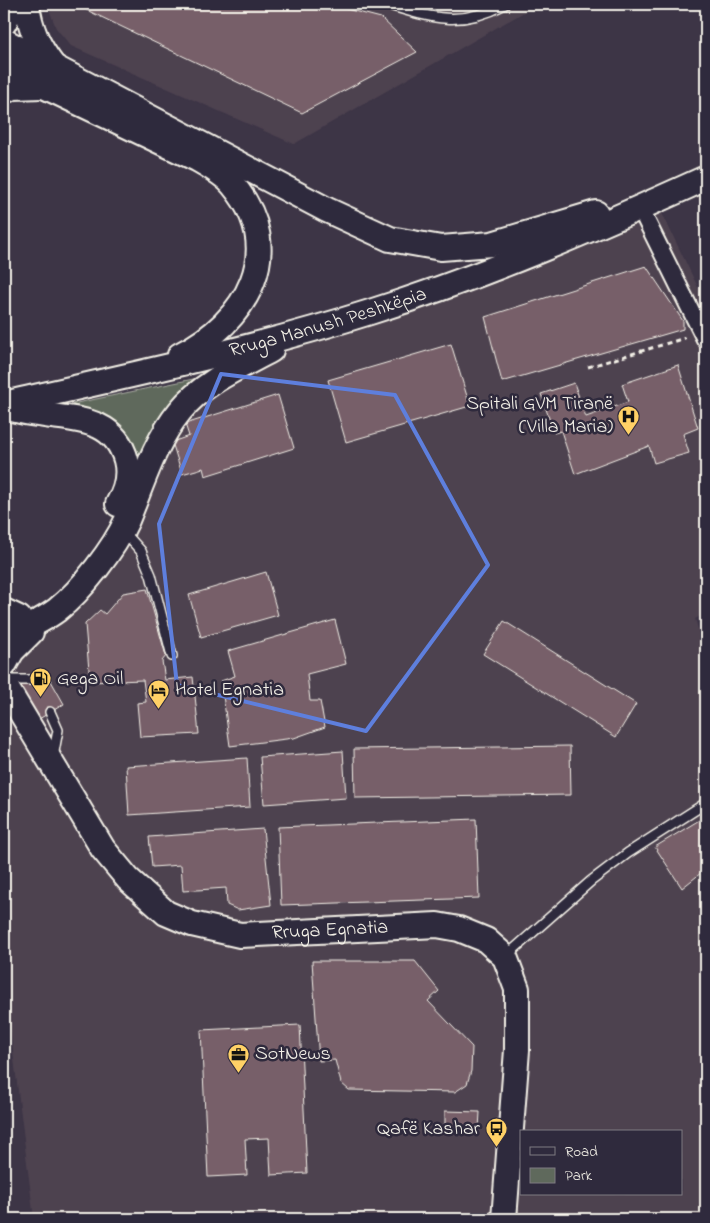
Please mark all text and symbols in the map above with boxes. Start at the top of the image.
street label: Rruga Manush Peshkëpia [226,280,430,365]
place label: Spitali GVM Tiranë (Villa Maria) [466,390,613,442]
hospital icon: Spitali GVM Tiranë (Villa Maria) [617,404,641,435]
place label: Gega Oil [57,665,123,695]
fuel station icon: Gega Oil [29,667,53,698]
place label: Hotel Egnatia [175,676,284,706]
hotel icon: Hotel Egnatia [147,678,171,709]
street label: Rruga Egnatia [271,913,389,948]
place label: SotNews [255,1040,331,1069]
office icon: SotNews [227,1042,251,1073]
place label: Qafë Kashar [377,1115,481,1144]
bus stop icon: Qafë Kashar [484,1117,508,1148]
legend [520,1130,682,1196]
text: Road [565,1141,598,1163]
text: Park [565,1165,593,1187]

